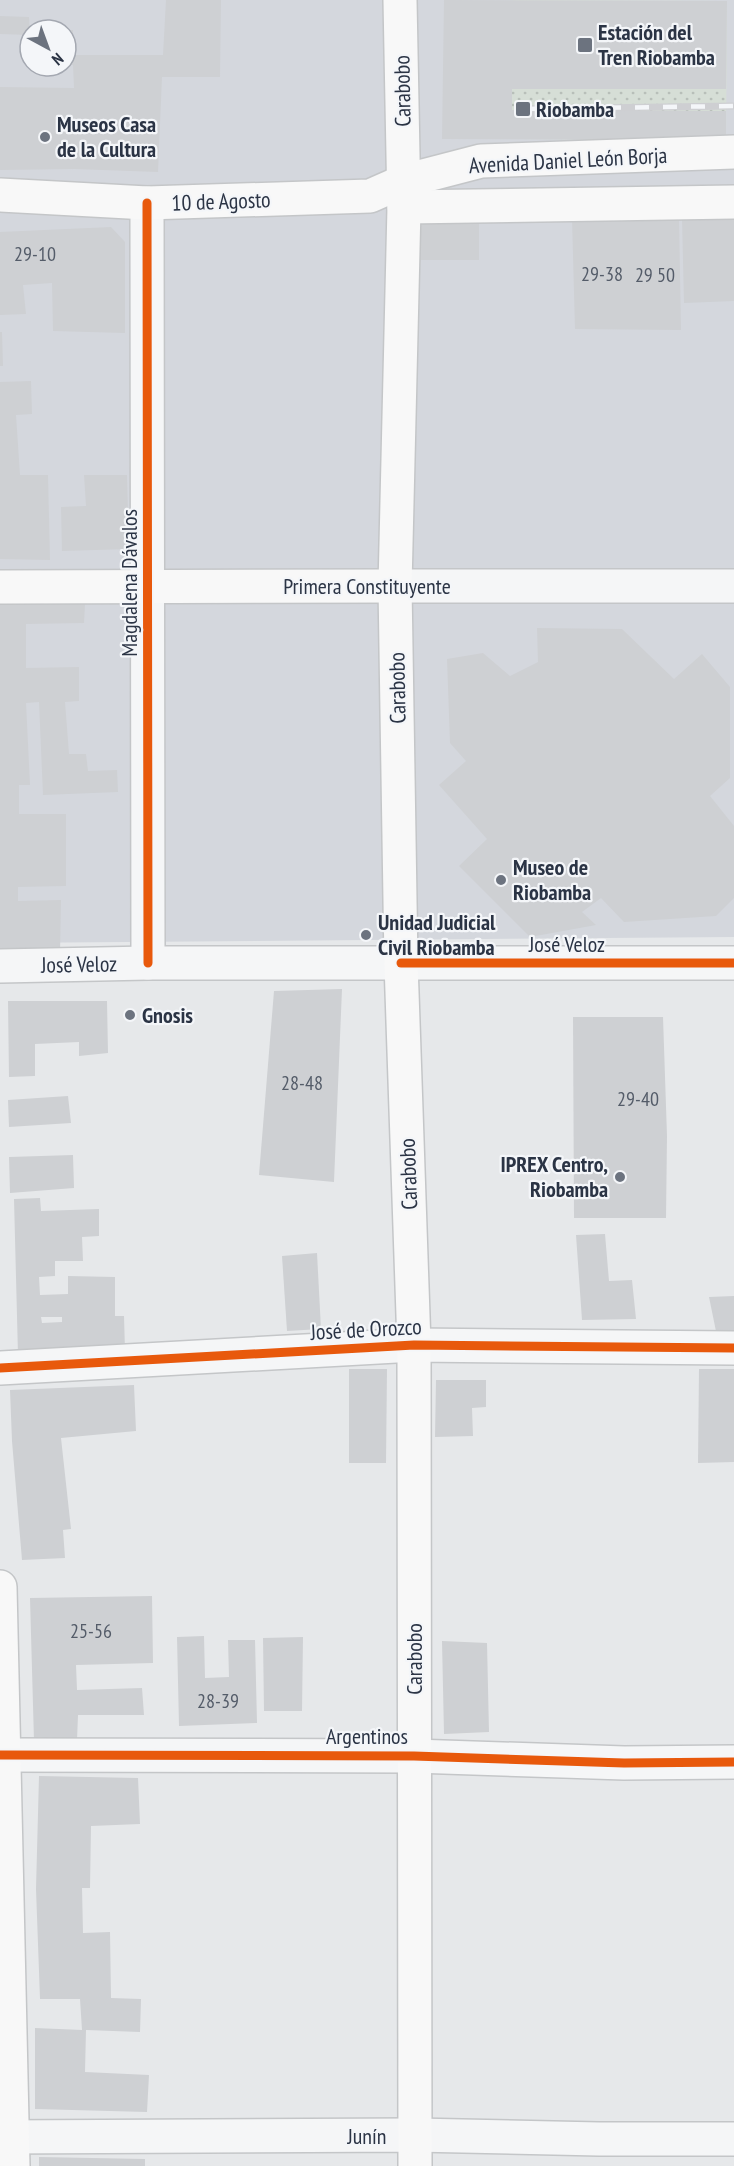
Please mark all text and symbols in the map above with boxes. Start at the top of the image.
north arrow [18,18,78,78]
place label: Estación del Tren Riobamba [598,18,715,71]
marker: Estación del Tren Riobamba [576,36,594,54]
text: N [48,49,68,70]
street label: Carabobo [387,55,417,127]
place label: Riobamba [536,95,614,123]
marker: Riobamba [514,100,532,118]
place label: Museos Casa de la Cultura [57,110,156,163]
marker: Museos Casa de la Cultura [38,130,52,144]
street label: Avenida Daniel León Borja [468,141,668,179]
street label: 10 de Agosto [171,185,271,217]
house number: 29-10 [14,241,56,267]
house number: 29-38 [581,261,623,287]
house number: 29 50 [635,262,675,288]
street label: Magdalena Dávalos [115,509,143,657]
street label: Primera Constituyente [283,572,451,600]
street label: Carabobo [382,652,412,724]
place label: Museo de Riobamba [513,853,591,906]
marker: Museo de Riobamba [494,873,508,887]
place label: Unidad Judicial Civil Riobamba [378,908,496,961]
marker: Unidad Judicial Civil Riobamba [359,928,373,942]
street label: José Veloz [528,930,605,958]
street label: José Veloz [40,949,117,979]
place label: Gnosis [142,1001,193,1029]
marker: Gnosis [123,1008,137,1022]
house number: 28-48 [281,1070,323,1096]
house number: 29-40 [617,1086,659,1112]
street label: Carabobo [393,1138,423,1210]
place label: IPREX Centro, Riobamba [501,1150,608,1203]
marker: IPREX Centro, Riobamba [613,1170,627,1184]
street label: José de Orozco [309,1312,422,1346]
house number: 25-56 [70,1618,112,1644]
street label: Carabobo [400,1623,428,1695]
house number: 28-39 [197,1688,239,1714]
street label: Argentinos [326,1722,408,1750]
street label: Junín [347,2122,386,2150]

